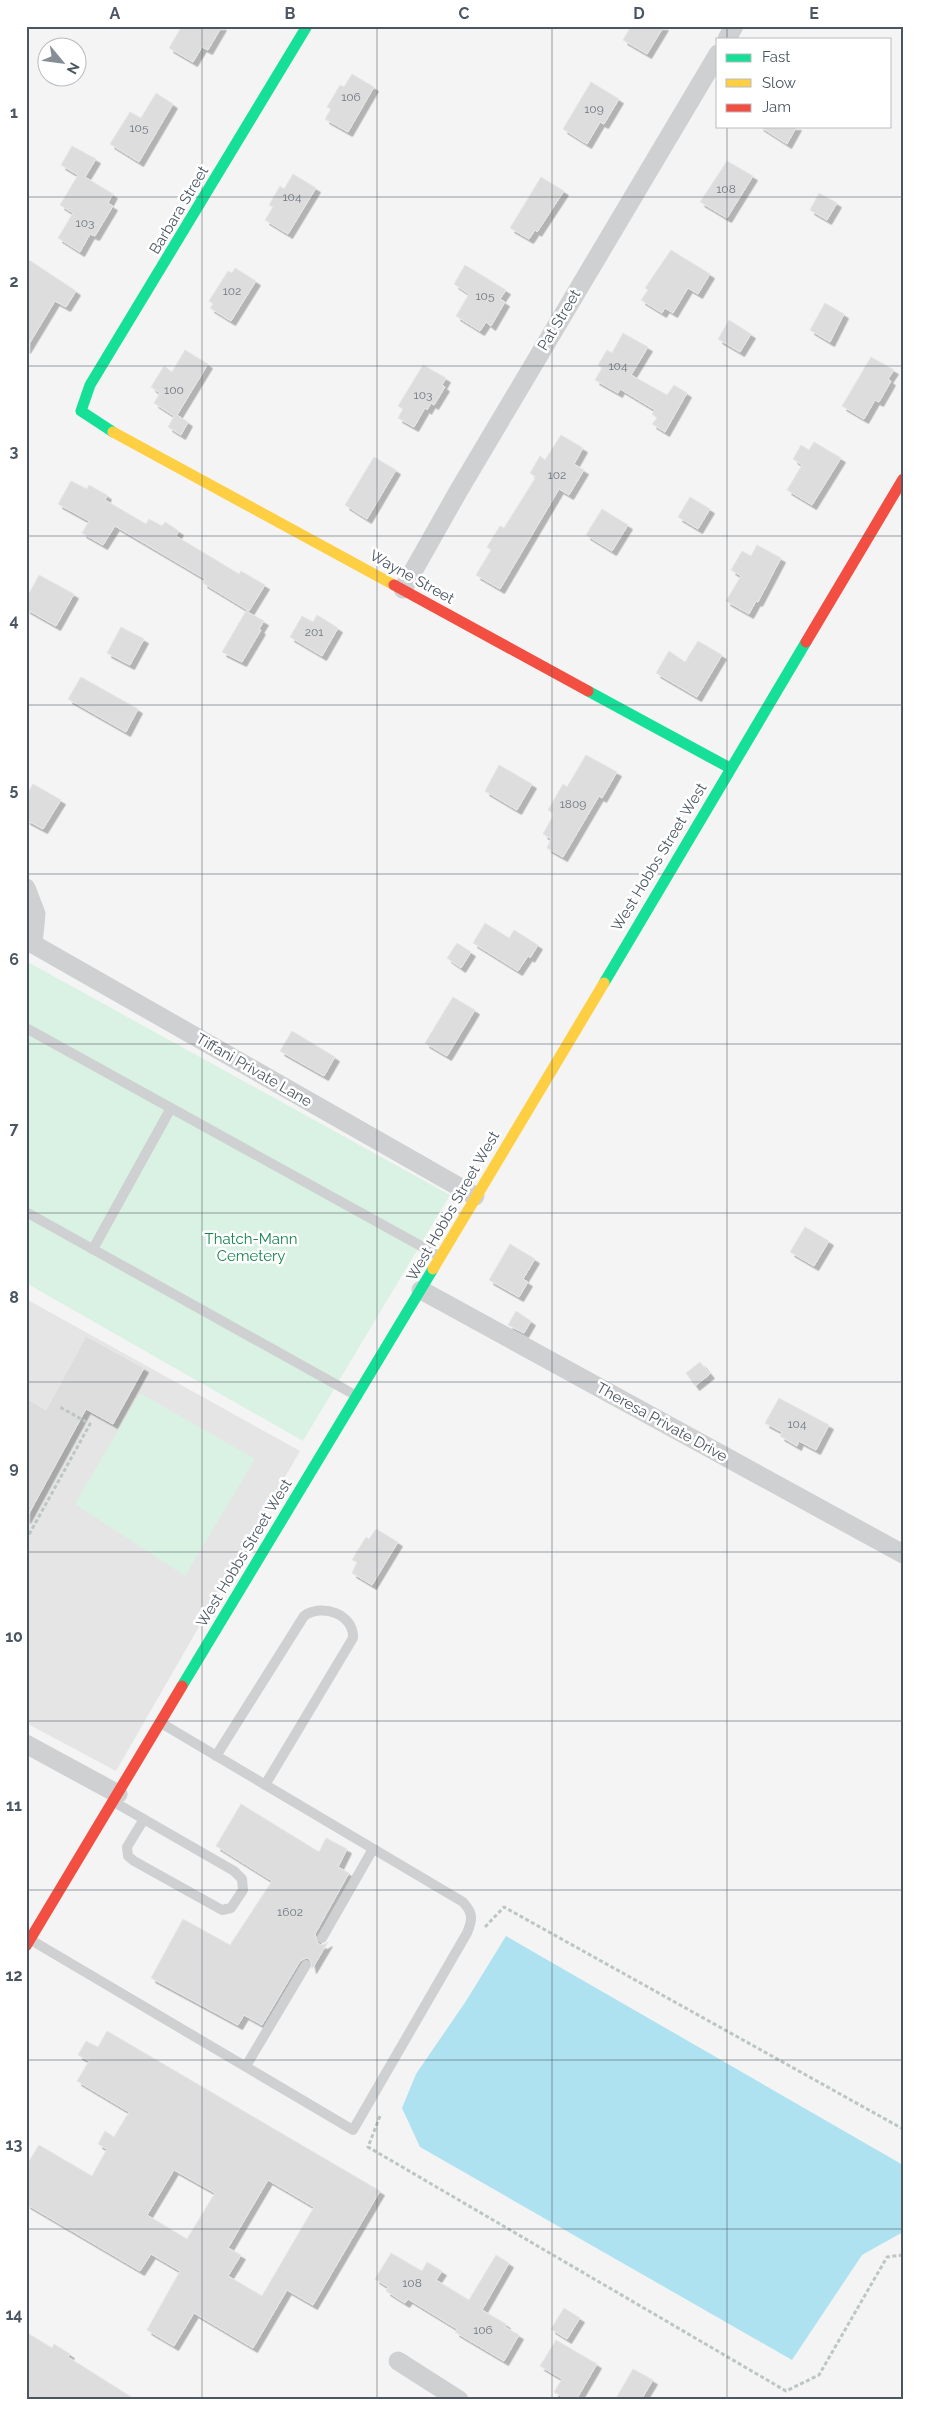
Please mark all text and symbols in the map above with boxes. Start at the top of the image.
text: A [110,4,121,23]
text: B [285,4,296,23]
text: C [459,4,470,23]
text: D [633,4,645,23]
text: E [809,4,819,23]
north arrow [38,38,88,88]
legend [716,38,892,128]
text: Fast [762,48,790,66]
text: N [64,60,83,77]
text: Slow [762,74,796,92]
house number: 106 [341,90,361,104]
text: Jam [762,98,791,116]
house number: 109 [584,102,604,116]
text: 1 [10,103,18,122]
house number: 105 [129,121,149,135]
street label: Barbara Street [146,163,212,257]
house number: 108 [716,182,736,196]
house number: 104 [282,190,302,204]
house number: 103 [76,216,94,230]
text: 2 [9,272,19,291]
house number: 102 [223,284,241,298]
street label: Pat Street [534,286,584,354]
house number: 105 [475,289,495,303]
house number: 104 [608,359,628,373]
house number: 100 [164,383,184,397]
house number: 103 [414,388,432,402]
text: 3 [10,442,19,461]
house number: 102 [548,468,566,482]
street label: Wayne Street [367,546,457,608]
text: 4 [9,611,19,630]
house number: 201 [305,625,323,639]
text: 5 [10,780,19,799]
street label: West Hobbs Street West [608,780,710,934]
house number: 1809 [560,797,586,811]
text: 6 [9,950,19,969]
street label: Tiffani Private Lane [193,1029,315,1111]
text: 7 [10,1119,19,1138]
street label: West Hobbs Street West [403,1128,503,1284]
park label: Thatch-Mann Cemetery [205,1230,297,1265]
text: 8 [9,1288,19,1307]
street label: Theresa Private Drive [593,1379,731,1466]
house number: 104 [787,1417,807,1431]
text: 9 [9,1458,19,1477]
street label: West Hobbs Street West [193,1476,295,1630]
text: 10 [5,1627,23,1646]
text: 11 [6,1796,22,1815]
house number: 1602 [277,1905,303,1919]
text: 12 [6,1966,22,1985]
text: 13 [6,2135,22,2154]
house number: 108 [402,2276,422,2290]
text: 14 [5,2305,23,2324]
house number: 106 [473,2323,493,2337]

